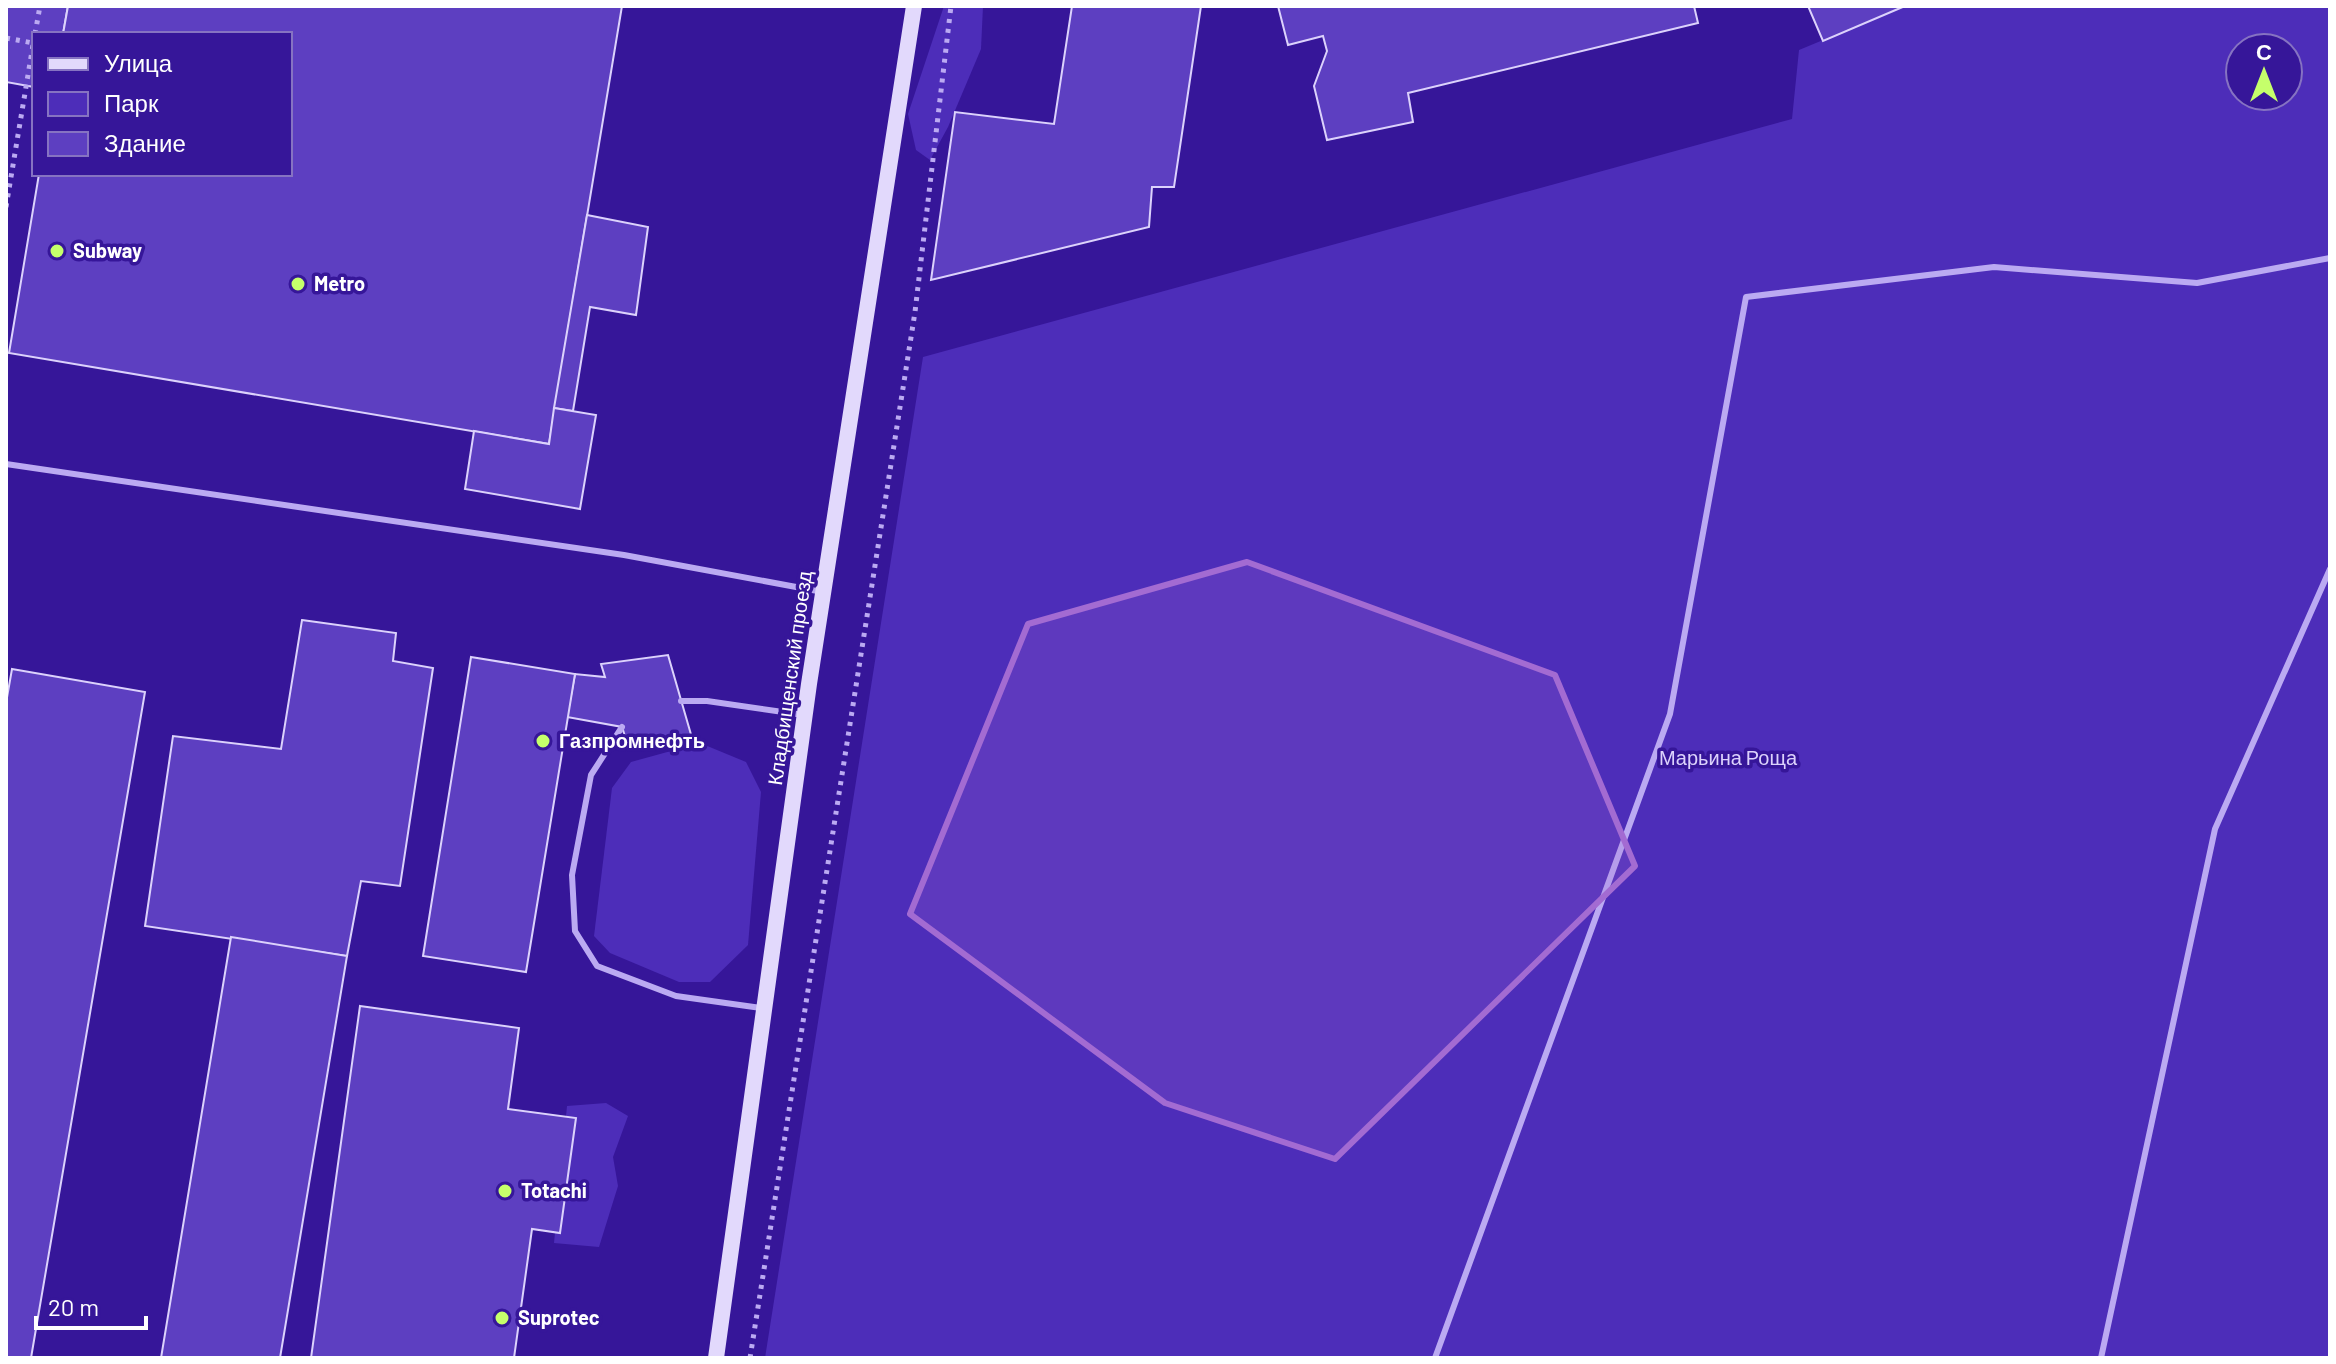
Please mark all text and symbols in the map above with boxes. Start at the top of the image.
legend [32,32,292,176]
north arrow [2224,32,2304,112]
text: С [2256,38,2272,64]
text: Улица [104,48,173,77]
text: Парк [104,88,159,117]
text: Здание [104,128,186,157]
place label: Subway [73,238,142,262]
marker: Subway [48,242,66,260]
place label: Metro [314,271,365,295]
marker: Metro [289,275,307,293]
street label: Кладбищенский проезд [762,569,816,787]
place label: Газпромнефть [559,728,705,752]
marker: Газпромнефть [534,732,552,750]
park label: Марьина Роща [1659,745,1798,769]
place label: Totachi [521,1178,587,1202]
marker: Totachi [496,1182,514,1200]
scale bar [36,1280,146,1330]
text: 20 m [48,1292,99,1321]
place label: Suprotec [518,1305,600,1329]
marker: Suprotec [493,1309,511,1327]

